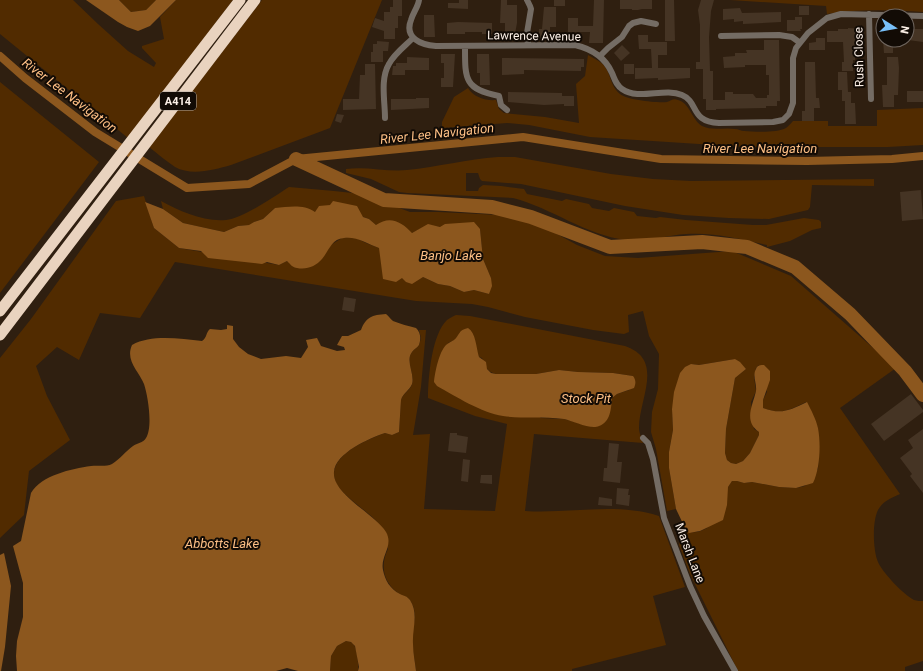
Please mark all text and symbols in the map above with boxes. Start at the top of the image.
north arrow [875,8,915,48]
text: N [897,25,911,35]
street label: Rush Close [851,27,867,87]
street label: Lawrence Avenue [487,28,581,44]
water label: River Lee Navigation [19,55,120,136]
road number: A414 [160,92,196,110]
water label: River Lee Navigation [379,120,495,147]
water label: River Lee Navigation [703,141,817,156]
water label: Banjo Lake [420,248,482,263]
water label: Stock Pit [561,391,612,406]
street label: Marsh Lane [672,521,708,585]
water label: Abbotts Lake [184,536,259,551]

